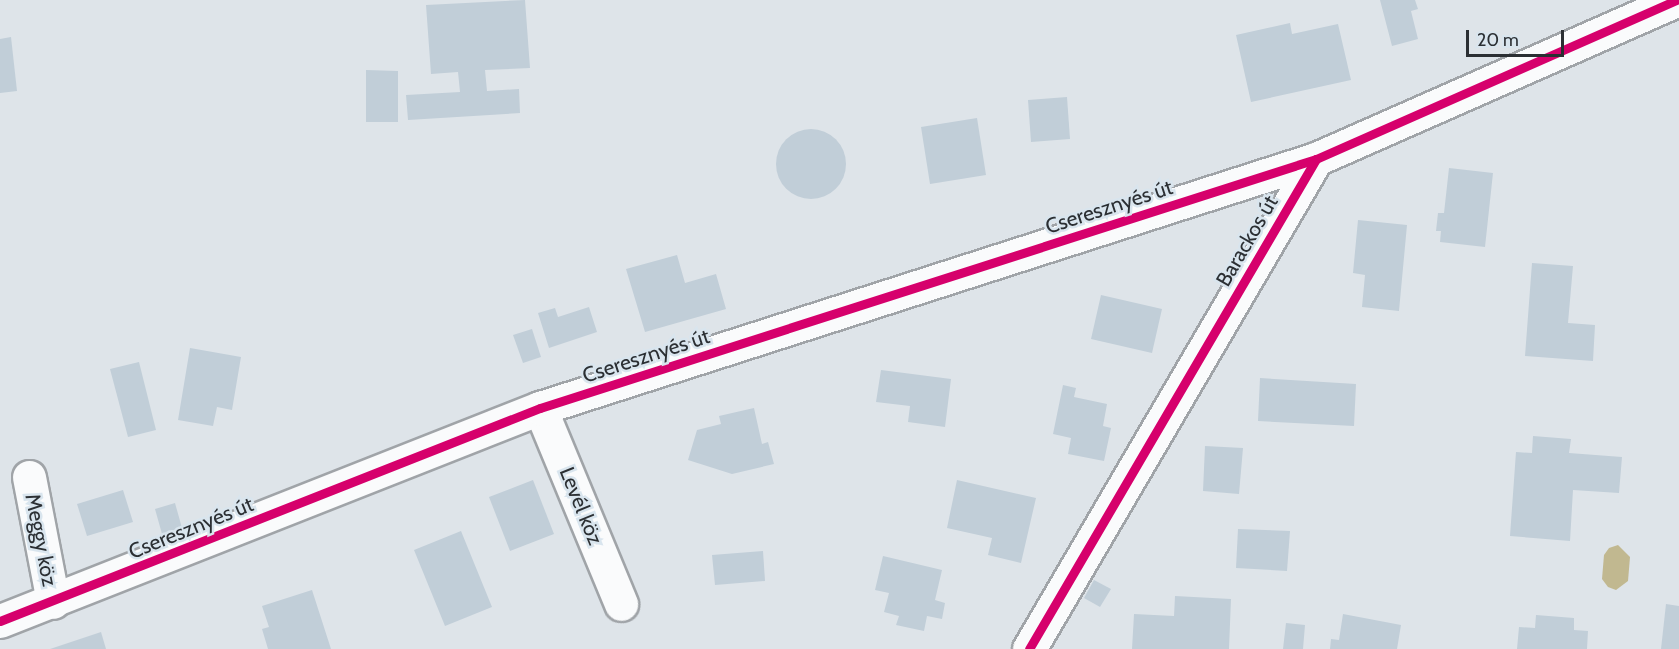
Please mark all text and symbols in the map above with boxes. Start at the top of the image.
scale bar [1469,18,1566,56]
text: 20 m [1477,29,1519,51]
street label: Cseresznyés út [1042,175,1176,239]
street label: Barackos út [1211,191,1283,291]
street label: Cseresznyés út [579,324,713,388]
street label: Levél köz [554,463,608,549]
street label: Meggy köz [20,491,62,589]
street label: Cseresznyés út [125,492,257,564]

